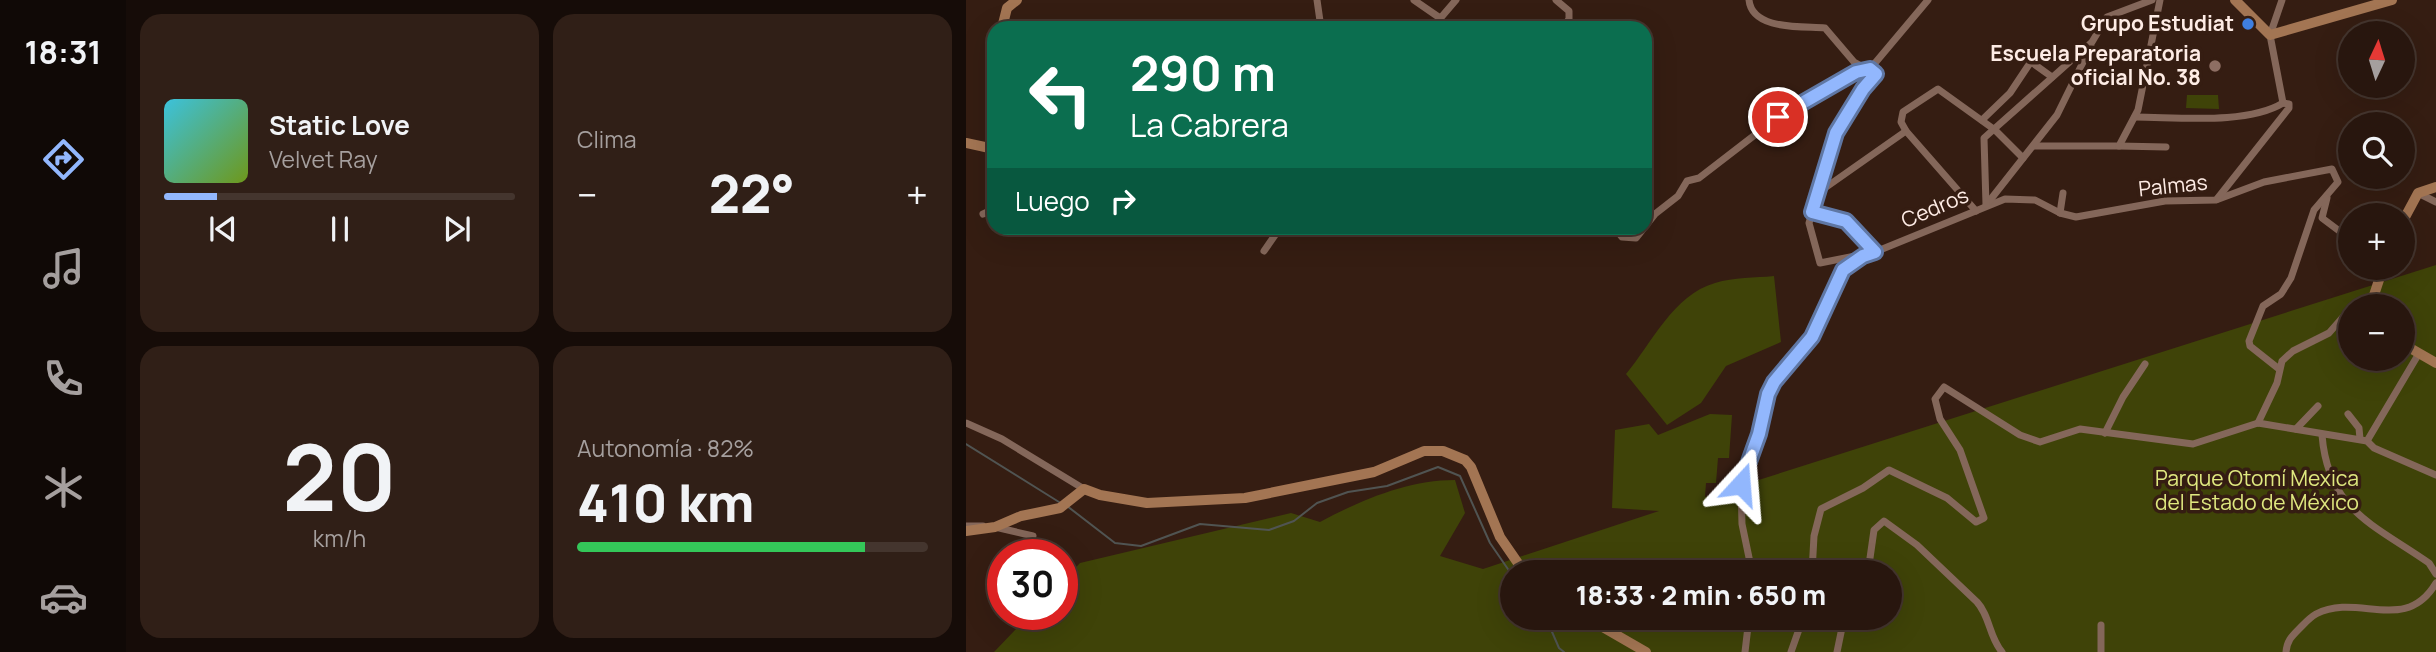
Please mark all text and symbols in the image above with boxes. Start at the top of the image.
place label: Grupo Estudiat [2081,9,2234,37]
marker: Grupo Estudiat [2240,16,2256,32]
north arrow [2338,21,2415,98]
map controls [2338,21,2415,371]
text: 18:31 [24,30,102,74]
text: 290 m [1130,39,1276,106]
place label: Escuela Preparatoria oficial No. 38 [1990,39,2201,91]
icon: left [1015,49,1106,140]
marker: Escuela Preparatoria oficial No. 38 [2207,58,2223,74]
pin [1748,87,1808,147]
icon: arrive [1759,98,1797,136]
text: La Cabrera [1130,103,1289,147]
text: Static Love [269,107,410,143]
button: search [2338,112,2415,189]
text: Clima [577,123,636,155]
icon: directions [39,135,88,184]
text: Velvet Ray [269,143,378,175]
text: 22° [709,158,795,229]
street label: Palmas [2137,167,2209,203]
text: − [577,168,598,220]
text: + [906,168,928,220]
street label: Cedros [1897,180,1973,234]
icon: right [1104,182,1142,220]
text: Luego [1015,183,1090,219]
button: + [2338,203,2415,280]
icon: previous [204,210,242,248]
icon: pause [321,210,359,248]
icon: next [438,210,476,248]
icon: music [39,244,88,293]
button: − [2338,294,2415,371]
icon: phone [39,354,88,403]
text: 20 [282,414,397,538]
text: Autonomía · 82% [577,432,754,464]
position arrow [1704,447,1778,521]
icon: climate [39,463,88,512]
park label: Parque Otomí Mexica del Estado de México [2155,464,2359,516]
text: 410 km [577,467,754,538]
text: km/h [313,522,366,554]
speed limit sign: 30 [987,539,1078,630]
icon: car [39,573,88,622]
text: 18:33 · 2 min · 650 m [1576,577,1826,613]

